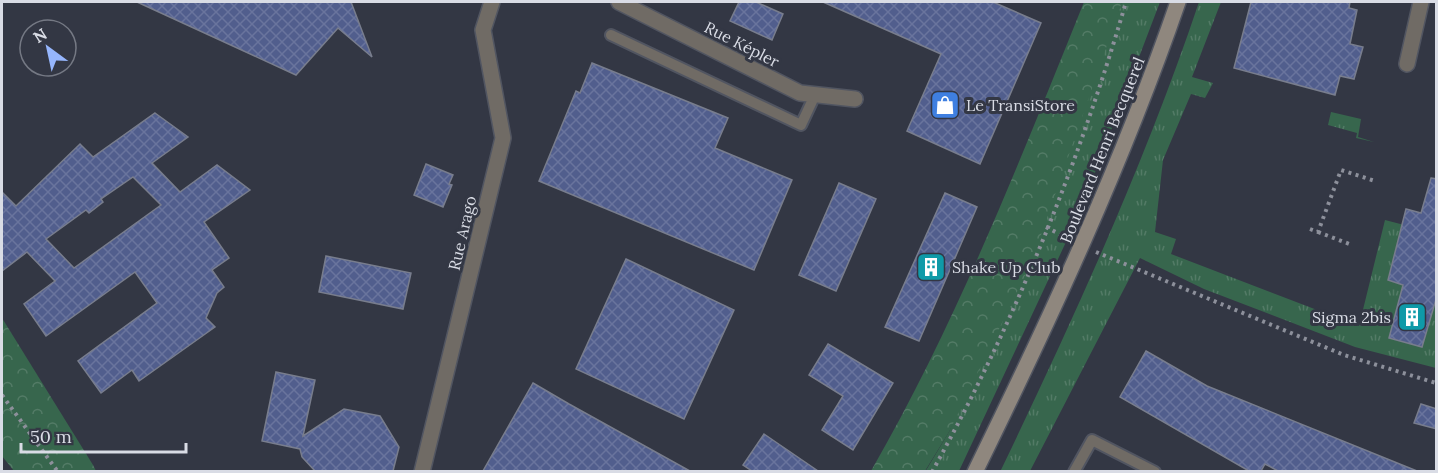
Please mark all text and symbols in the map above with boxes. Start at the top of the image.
street label: Rue Képler [701,17,783,71]
north arrow [18,18,78,78]
text: N [29,24,50,47]
street label: Boulevard Henri Becquerel [1055,54,1149,246]
shop icon: Le TransiStore [929,89,961,121]
place label: Le TransiStore [966,95,1075,115]
street label: Rue Arago [444,194,480,272]
building icon: Shake Up Club [915,251,947,283]
place label: Shake Up Club [952,257,1060,277]
building icon: Sigma 2bis [1396,301,1428,333]
place label: Sigma 2bis [1312,307,1391,327]
scale bar [21,416,186,454]
text: 50 m [30,425,72,448]

